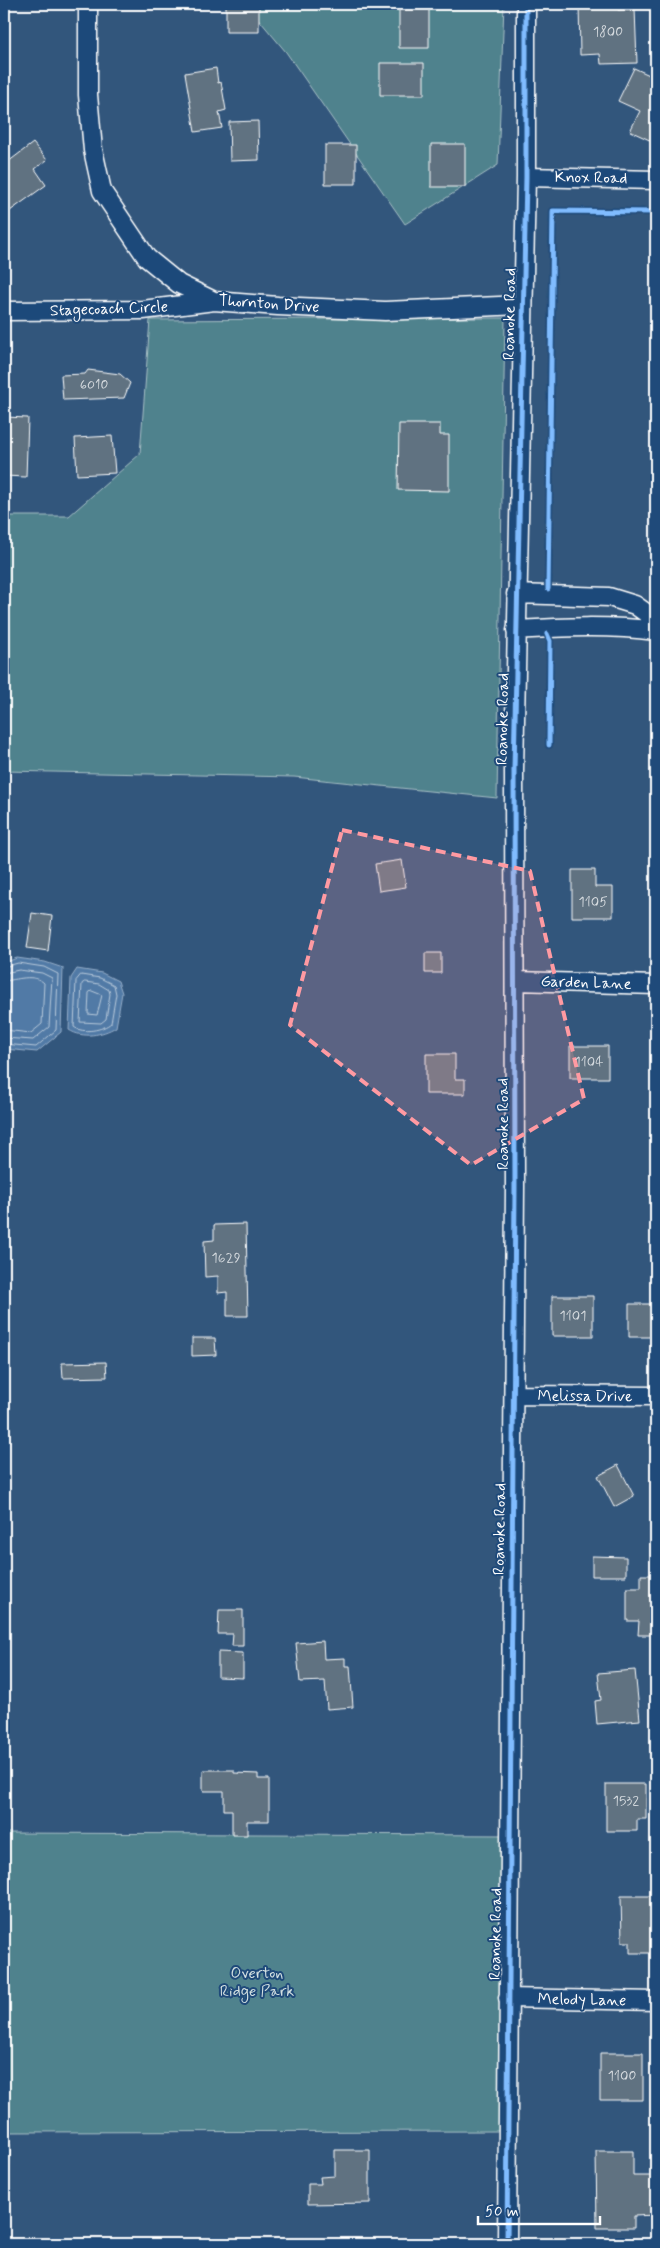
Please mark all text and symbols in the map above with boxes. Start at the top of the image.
house number: 1800 [593,23,623,41]
street label: Knox Road [554,167,628,189]
street label: Roanoke Road [499,268,521,360]
street label: Thornton Drive [218,290,320,318]
street label: Stagecoach Circle [50,296,169,323]
house number: 6010 [80,376,108,394]
street label: Roanoke Road [492,673,514,765]
house number: 1105 [578,893,608,911]
street label: Garden Lane [540,971,632,995]
house number: 1104 [575,1053,603,1071]
street label: Roanoke Road [493,1078,514,1170]
house number: 1629 [211,1249,241,1267]
house number: 1101 [560,1307,586,1325]
street label: Melissa Drive [538,1386,633,1407]
street label: Roanoke Road [489,1483,511,1575]
house number: 1532 [613,1792,639,1810]
street label: Roanoke Road [485,1888,507,1980]
park label: Overton Ridge Park [220,1963,294,2003]
street label: Melody Lane [537,1989,627,2011]
house number: 1100 [608,2067,636,2085]
scale bar [478,2193,600,2225]
text: 50 m [485,2202,519,2222]

